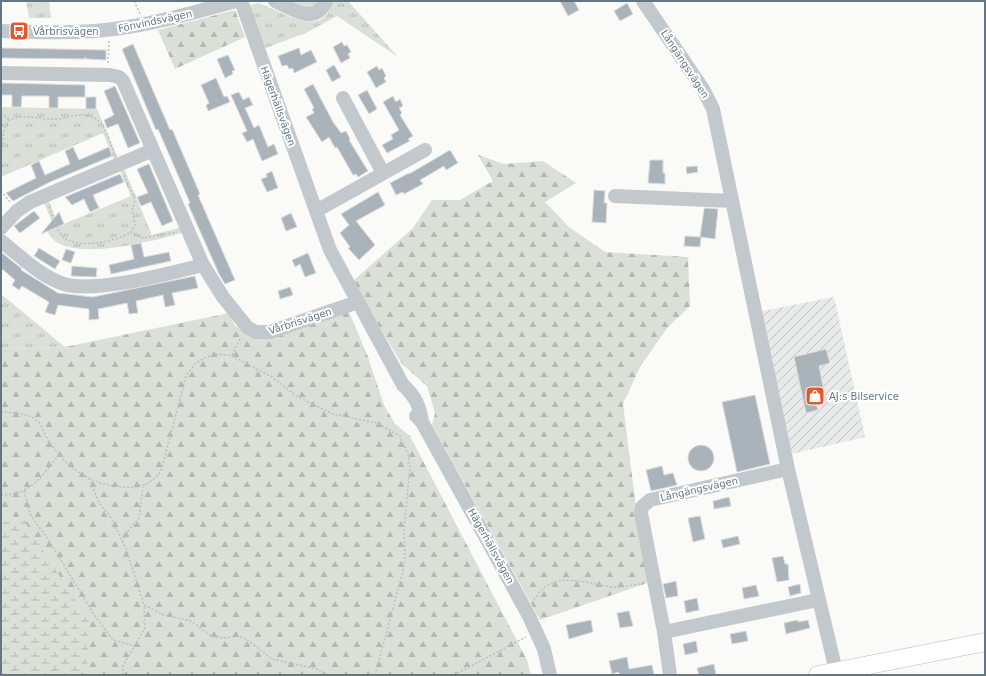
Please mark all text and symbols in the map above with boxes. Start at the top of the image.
street label: Fönvindsvägen [117,8,193,34]
bus stop icon: Vårbrisvägen [8,20,30,42]
place label: Vårbrisvägen [33,25,99,37]
street label: Långängsvägen [659,27,712,100]
street label: Hägerhällsvägen [258,65,298,147]
street label: Vårbrisvägen [267,305,333,336]
shop icon: AJ:s Bilservice [804,385,826,407]
place label: AJ:s Bilservice [829,391,899,402]
street label: Långängsvägen [659,474,739,503]
street label: Hägerhällsvägen [466,507,516,585]

